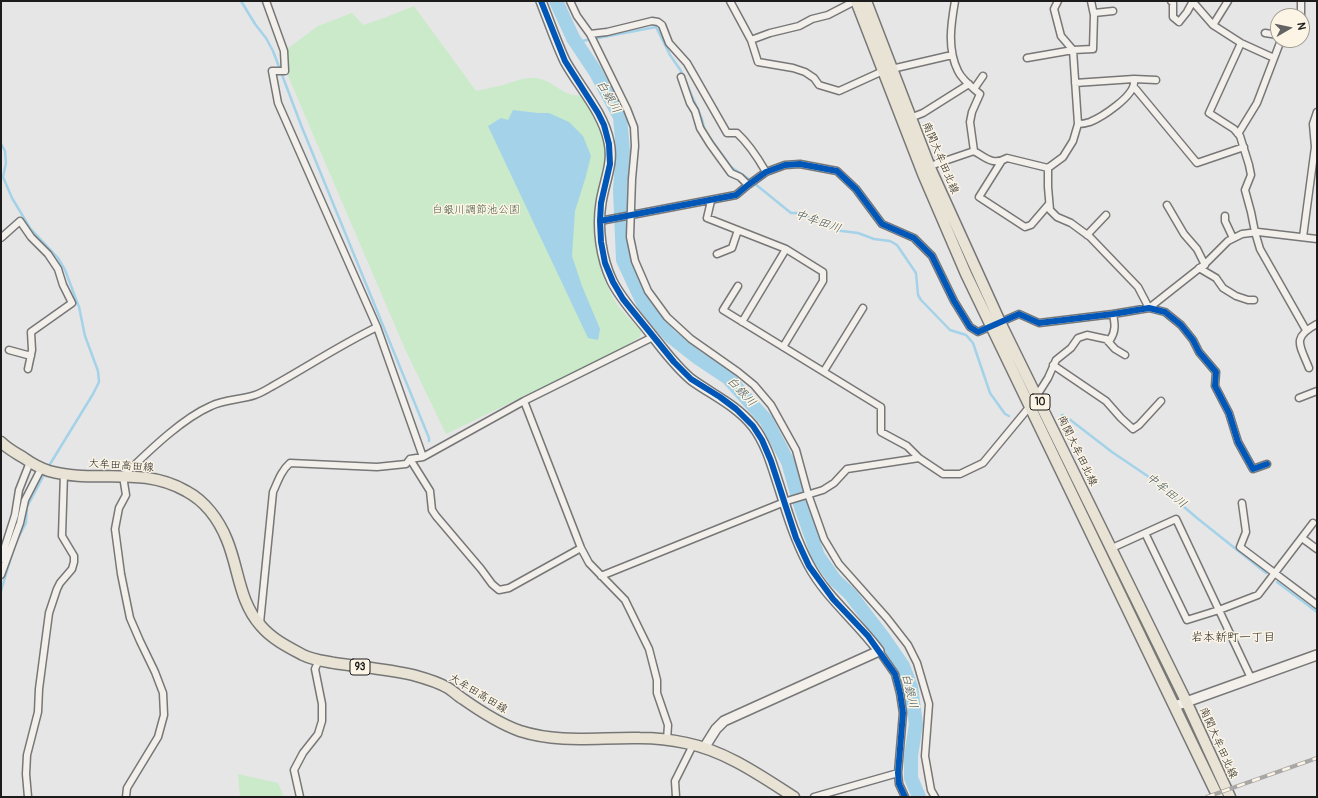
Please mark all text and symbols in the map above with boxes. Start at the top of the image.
north arrow [1270,8,1310,48]
text: N [1294,22,1308,31]
water label: 白銀川 [593,78,623,116]
street label: 南関大牟田北線 [919,120,961,196]
park label: 白銀川調節池公園 [432,203,520,217]
water label: 中牟田川 [793,207,843,237]
water label: 白銀川 [723,374,759,410]
road number: 10 [1030,394,1050,410]
street label: 南関大牟田北線 [1054,414,1100,488]
street label: 大牟田高田線 [88,457,154,475]
water label: 中牟田川 [1143,470,1189,512]
district label: 岩本新町一丁目 [1191,631,1275,645]
road number: 93 [350,659,370,675]
street label: 大牟田高田線 [446,671,510,717]
water label: 白銀川 [898,672,920,710]
street label: 南関大牟田北線 [1196,705,1240,781]

